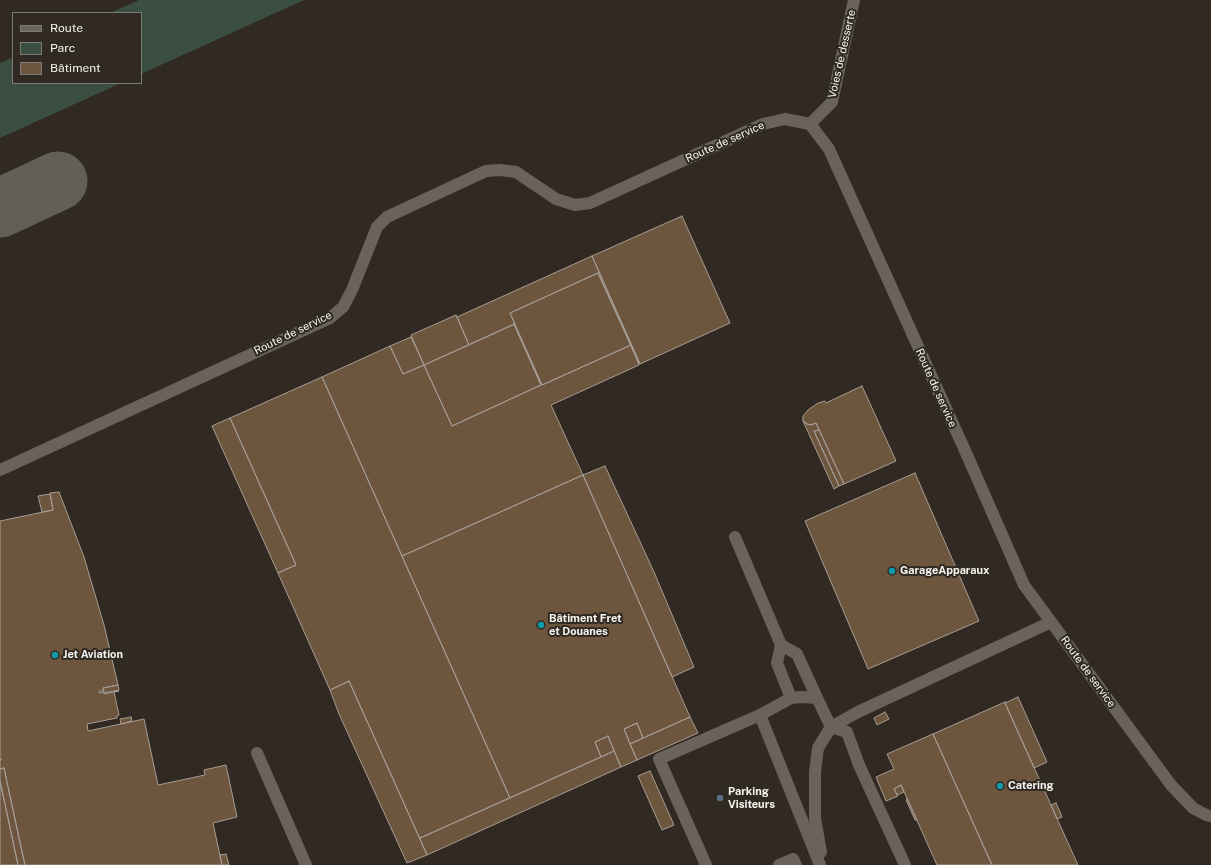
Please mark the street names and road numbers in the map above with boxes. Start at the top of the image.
street label: Voies de desserte [825,9,859,99]
street label: Route de service [683,119,767,165]
street label: Route de service [252,308,334,358]
street label: Route de service [913,346,959,430]
street label: Route de service [1058,634,1118,710]

